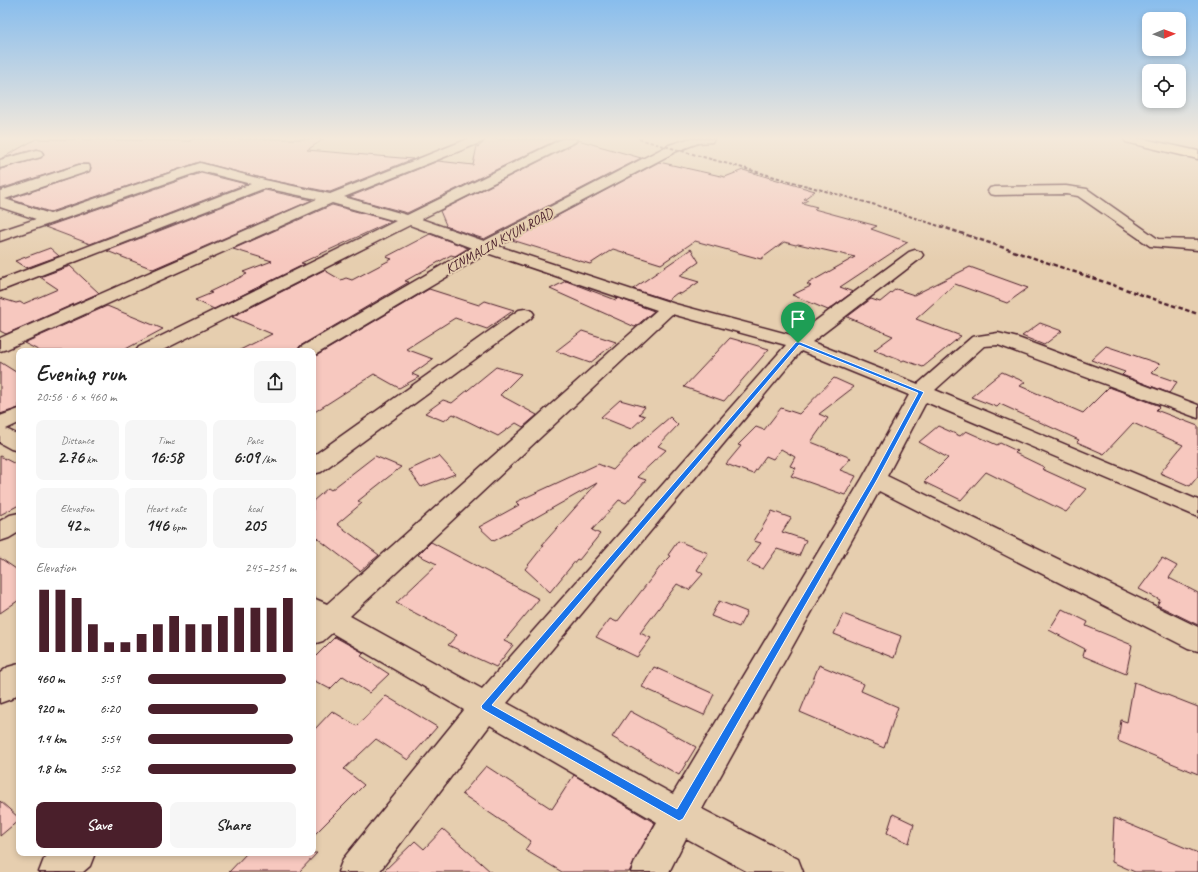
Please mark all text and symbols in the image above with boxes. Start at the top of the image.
north arrow [1142,12,1186,56]
map controls [1142,12,1186,108]
button: locate [1142,64,1186,108]
street label: KINMALIN KYUN ROAD [442,203,557,278]
pin [781,302,815,343]
icon: arrive [787,308,809,330]
text: Evening run [36,360,126,388]
button: share [254,361,296,403]
text: 20:56 · 6 × 460 m [36,389,117,405]
text: Distance [61,433,94,447]
text: Time [158,433,174,447]
text: Pace [246,433,263,447]
text: 2.76 [57,447,84,468]
text: 16:58 [149,447,183,468]
text: 6:09 [233,447,259,468]
text: km [84,452,97,466]
text: /km [259,452,276,466]
text: Elevation [60,501,94,515]
text: Heart rate [146,501,186,515]
text: kcal [247,501,262,515]
text: 42 [65,515,81,536]
text: 146 [145,515,169,536]
text: 205 [243,515,266,536]
text: m [81,520,89,534]
text: bpm [169,520,187,534]
text: Elevation [36,560,76,576]
text: 245–251 m [245,560,296,576]
text: 460 m [36,671,64,687]
text: 5:59 [100,671,120,687]
text: 920 m [36,701,64,717]
text: 6:20 [100,701,120,717]
text: 1.4 km [36,731,66,747]
text: 5:54 [100,731,120,747]
text: 1.8 km [36,761,66,777]
text: 5:52 [100,761,120,777]
button: Save [36,802,162,848]
button: Share [170,802,296,848]

